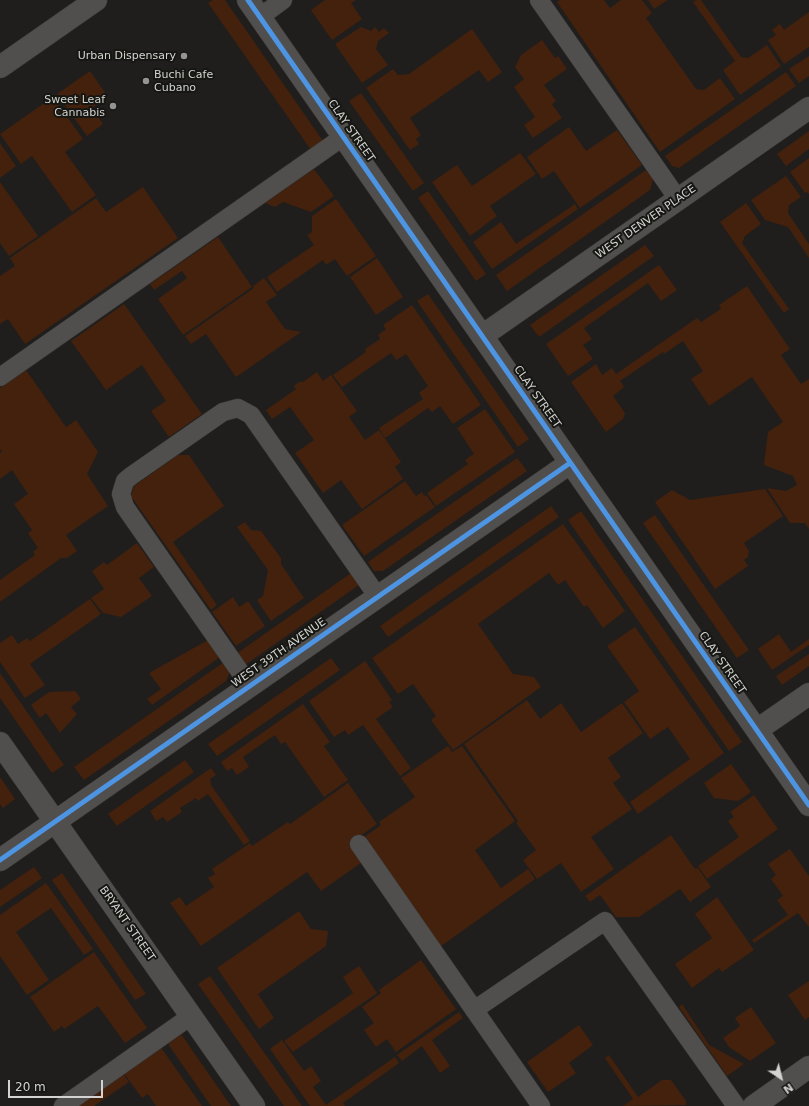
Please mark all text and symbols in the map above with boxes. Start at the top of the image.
place label: Urban Dispensary [78,49,176,63]
marker: Urban Dispensary [179,51,189,61]
place label: Buchi Cafe Cubano [154,68,213,94]
marker: Buchi Cafe Cubano [141,76,151,86]
place label: Sweet Leaf Cannabis [44,93,105,119]
street label: CLAY STREET [325,97,377,165]
marker: Sweet Leaf Cannabis [108,101,118,111]
street label: WEST DENVER PLACE [593,182,699,262]
street label: CLAY STREET [511,363,563,431]
street label: WEST 39TH AVENUE [229,615,329,691]
street label: CLAY STREET [696,629,748,697]
street label: BRYANT STREET [96,884,158,964]
north arrow [761,1058,801,1098]
scale bar [10,1072,105,1098]
text: 20 m [15,1080,46,1094]
text: N [781,1080,796,1096]

